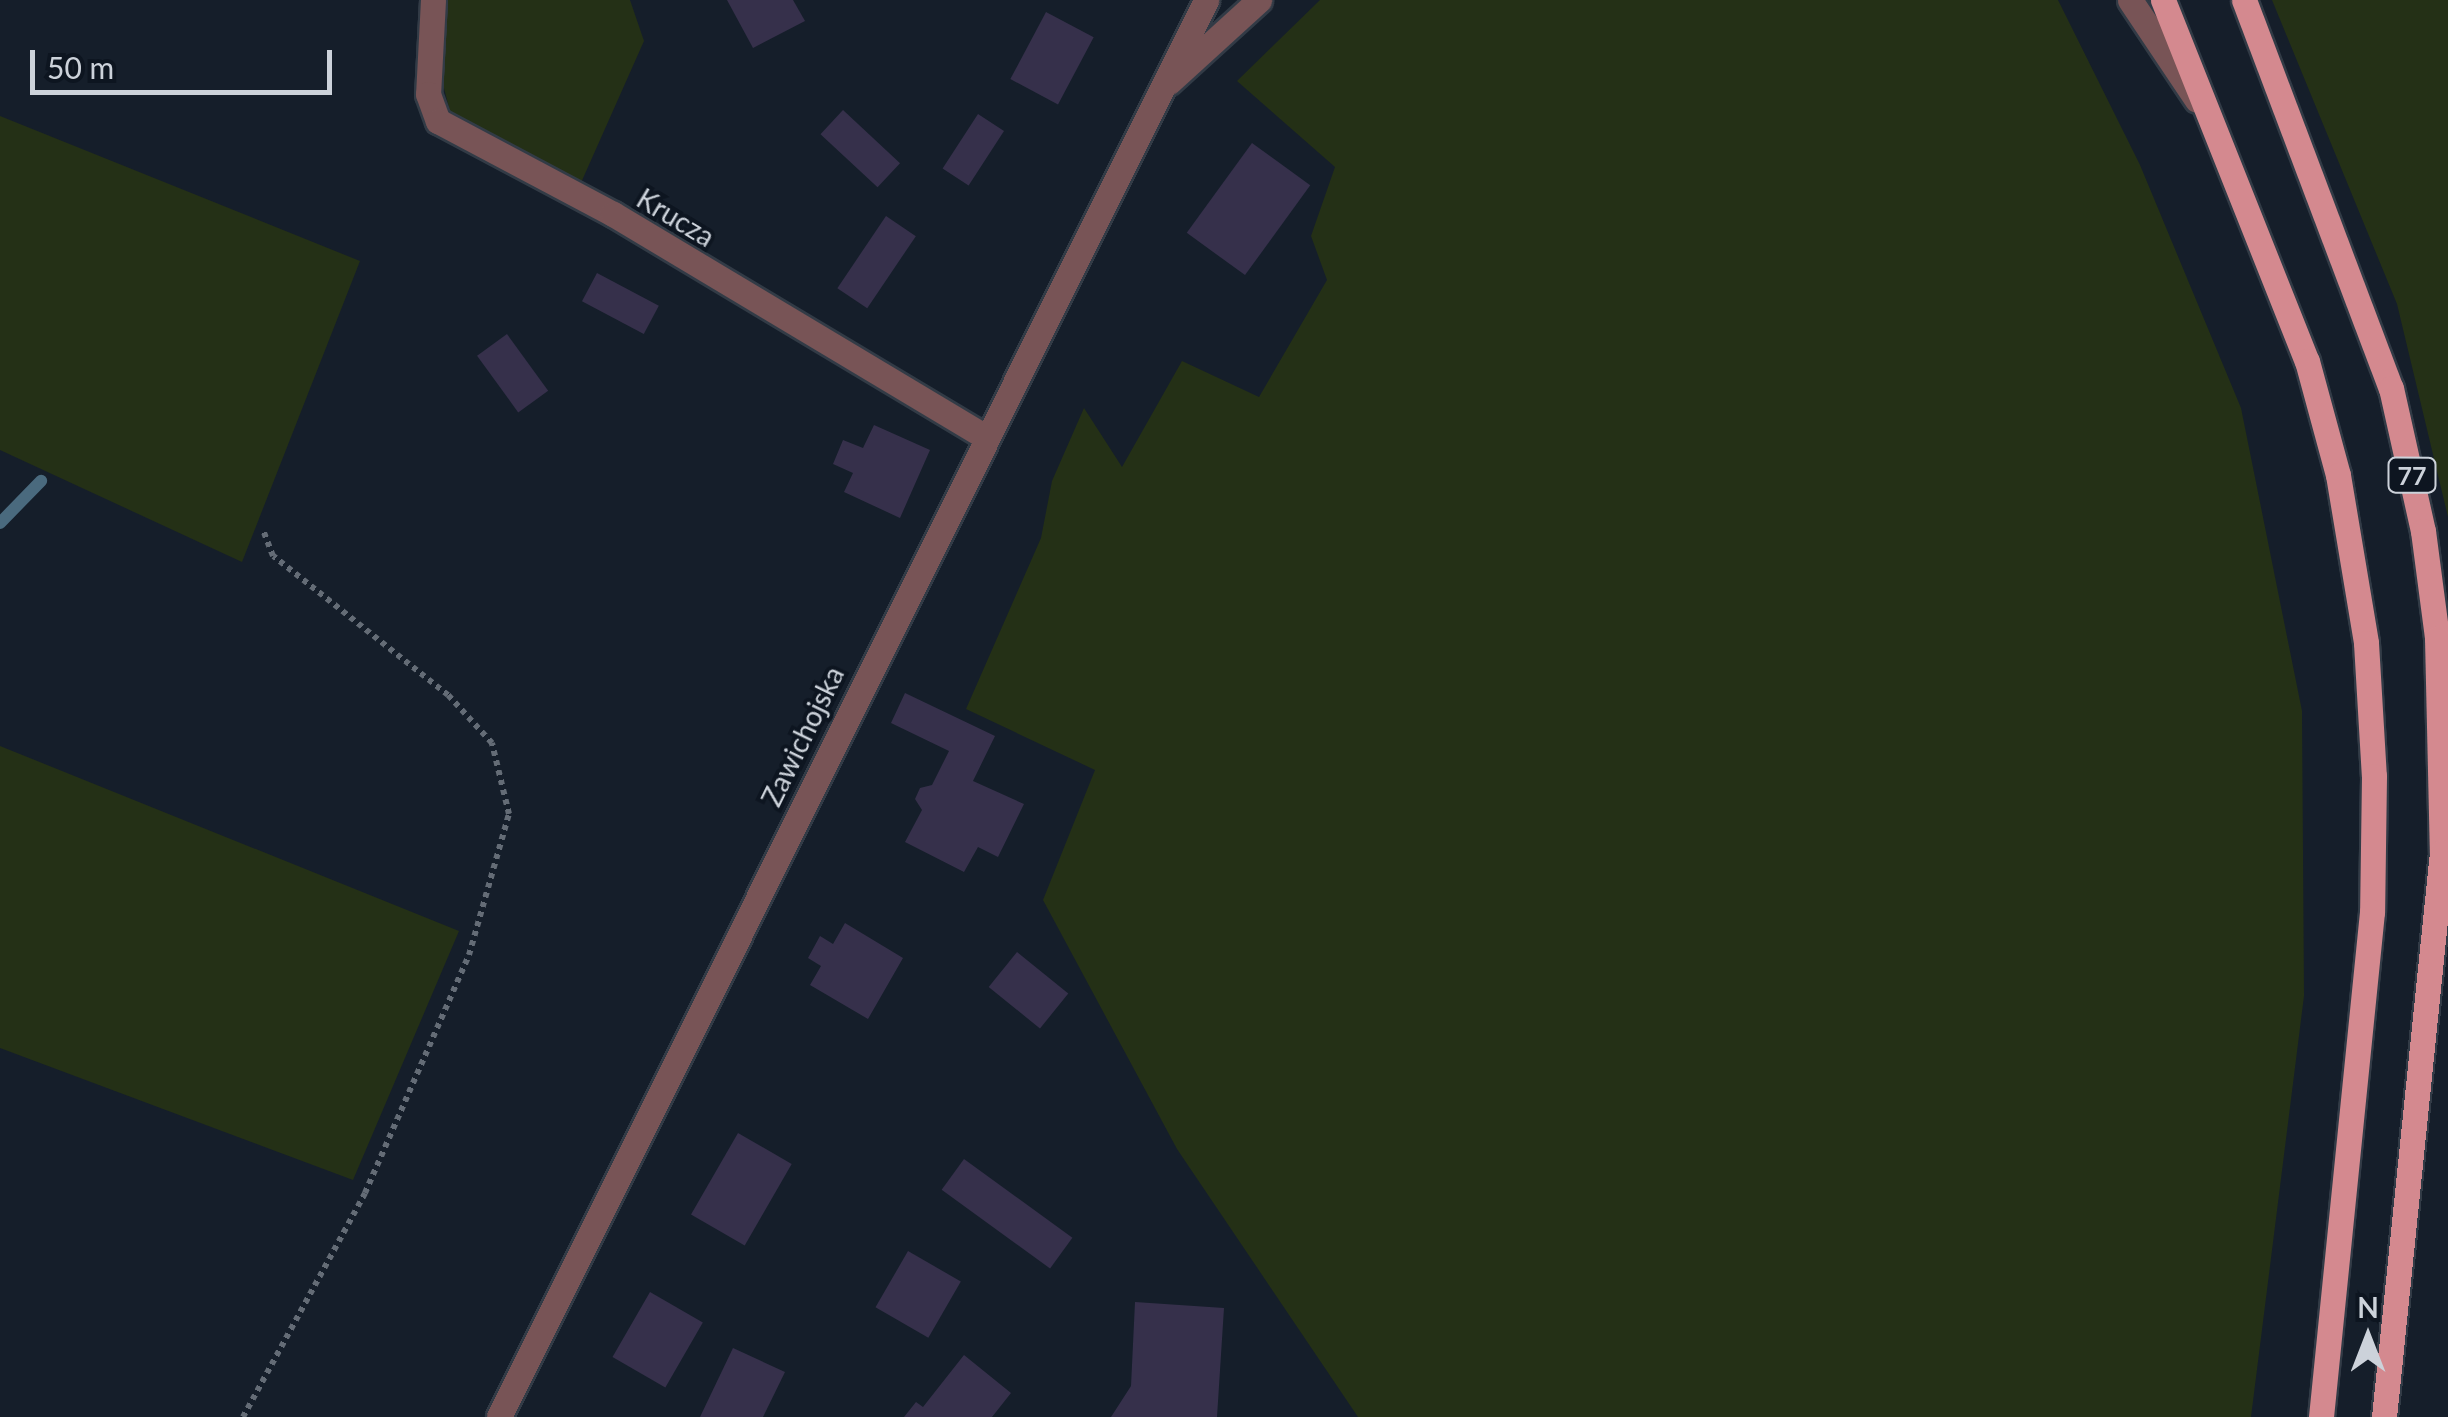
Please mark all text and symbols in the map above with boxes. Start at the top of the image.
scale bar [35,30,338,92]
text: 50 m [47,49,114,85]
street label: Krucza [631,181,721,253]
road number: 77 [2387,455,2437,495]
street label: Zawichojska [754,661,850,811]
north arrow [2318,1287,2418,1387]
text: N [2357,1290,2379,1324]

